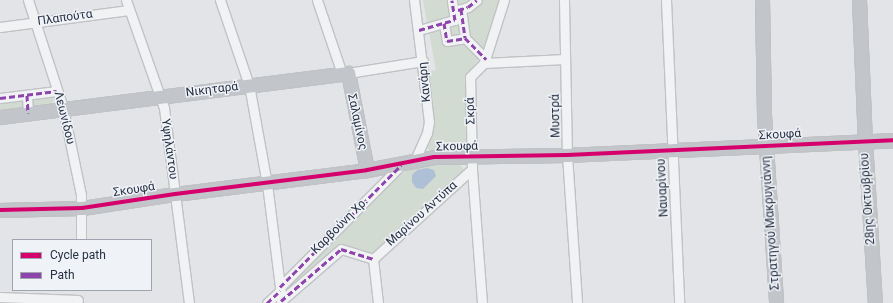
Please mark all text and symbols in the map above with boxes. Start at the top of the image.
street label: Πλαπούτα [37,7,93,29]
street label: Κανάρη [416,61,434,103]
street label: Νικηταρά [185,80,239,100]
street label: Λεωνίδου [50,90,78,146]
street label: Σαλαμίνος [344,93,370,151]
street label: Μυστρά [548,94,564,138]
street label: Σκρά [463,97,479,125]
street label: Υψηλάντου [158,118,180,180]
street label: Σκουφά [759,127,801,143]
street label: Σκουφά [436,139,478,155]
street label: 28ης Οκτωβρίου [858,153,878,245]
street label: Στρατηγού Μακρυγιάννη [759,155,783,291]
street label: Ναυαρίνου [654,158,672,218]
street label: Μαρίνου Αντύπα [384,178,460,250]
street label: Σκουφά [112,180,156,200]
street label: Καρβούνη Χρ. [309,195,371,257]
legend [12,239,152,291]
text: Cycle path [50,248,106,262]
text: Path [50,268,75,282]

